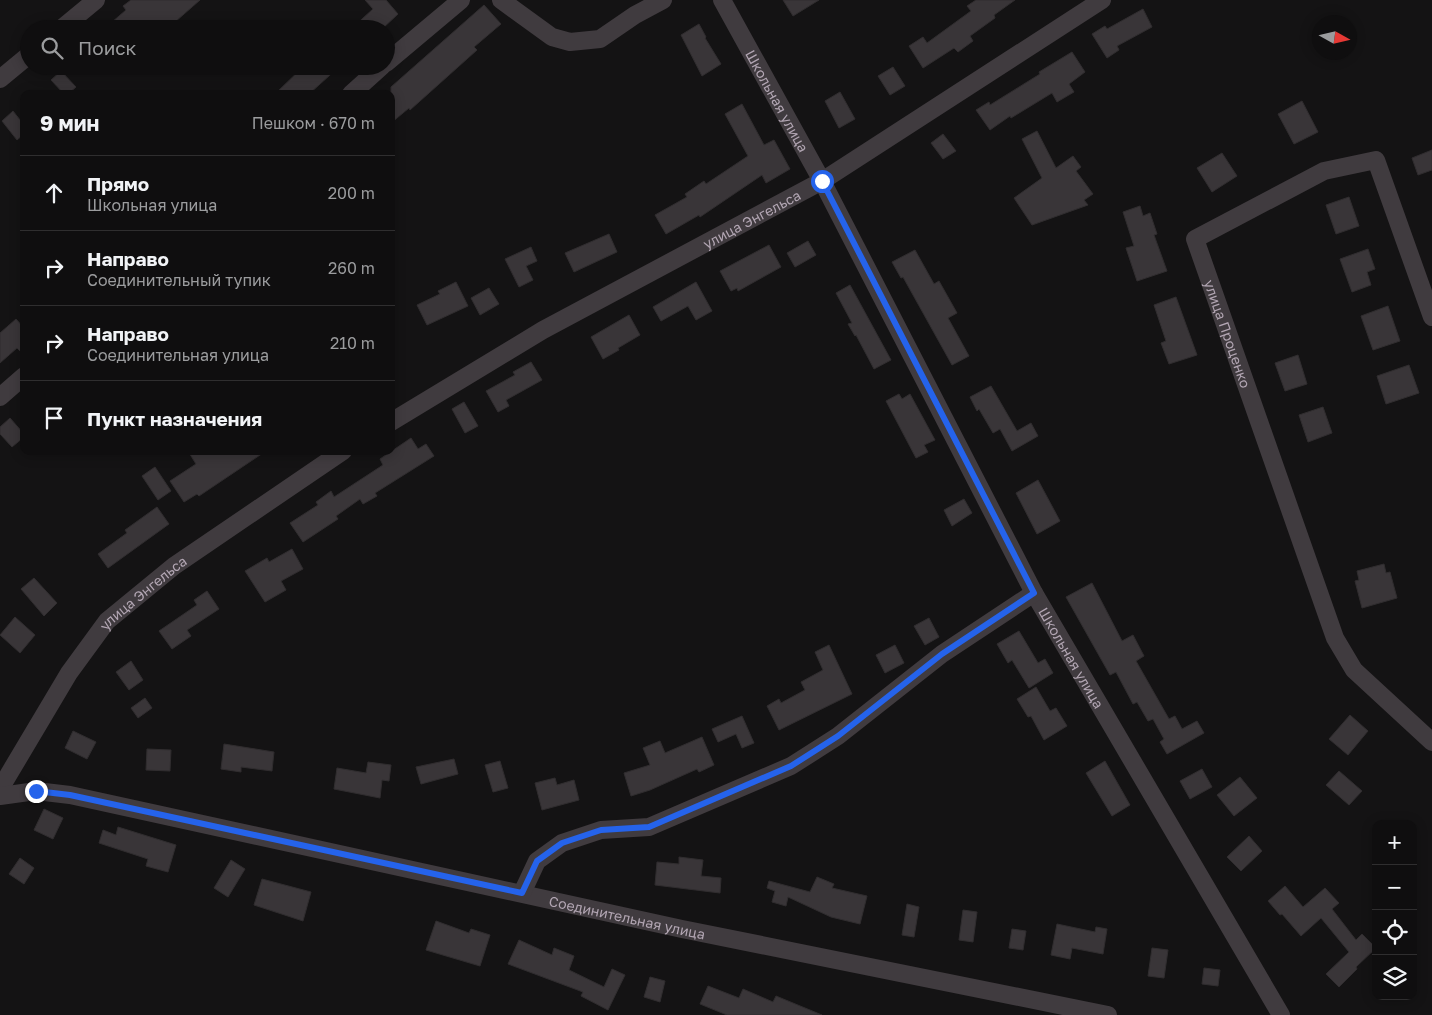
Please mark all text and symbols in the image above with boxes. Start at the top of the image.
north arrow [1312,15,1357,60]
search box [20,20,395,75]
icon: search [38,34,66,62]
text: Поиск [78,36,137,59]
street label: Школьная улица [743,47,813,155]
text: 9 мин [40,110,99,136]
text: Пешком · 670 m [252,113,375,133]
route start [811,170,834,193]
text: Прямо [87,172,149,195]
icon: ahead [40,179,68,207]
text: 200 m [328,183,375,203]
street label: улица Энгельса [700,186,803,252]
text: Школьная улица [87,195,217,215]
text: Направо [87,247,169,270]
icon: right [40,254,68,282]
text: 260 m [328,258,375,278]
text: Соединительный тупик [87,270,271,290]
street label: улица Проценко [1201,277,1255,390]
text: Направо [87,322,169,345]
icon: right [40,329,68,357]
text: 210 m [330,333,375,353]
text: Соединительная улица [87,345,269,365]
icon: arrive [40,404,68,432]
text: Пункт назначения [87,407,262,430]
street label: улица Энгельса [95,552,190,633]
street label: Школьная улица [1036,604,1108,711]
route end [25,780,48,803]
map controls [1372,820,1417,1000]
button: + [1372,820,1417,865]
button: − [1372,865,1417,910]
street label: Соединительная улица [548,892,707,942]
button: locate [1372,910,1417,955]
button: layers [1372,955,1417,1000]

